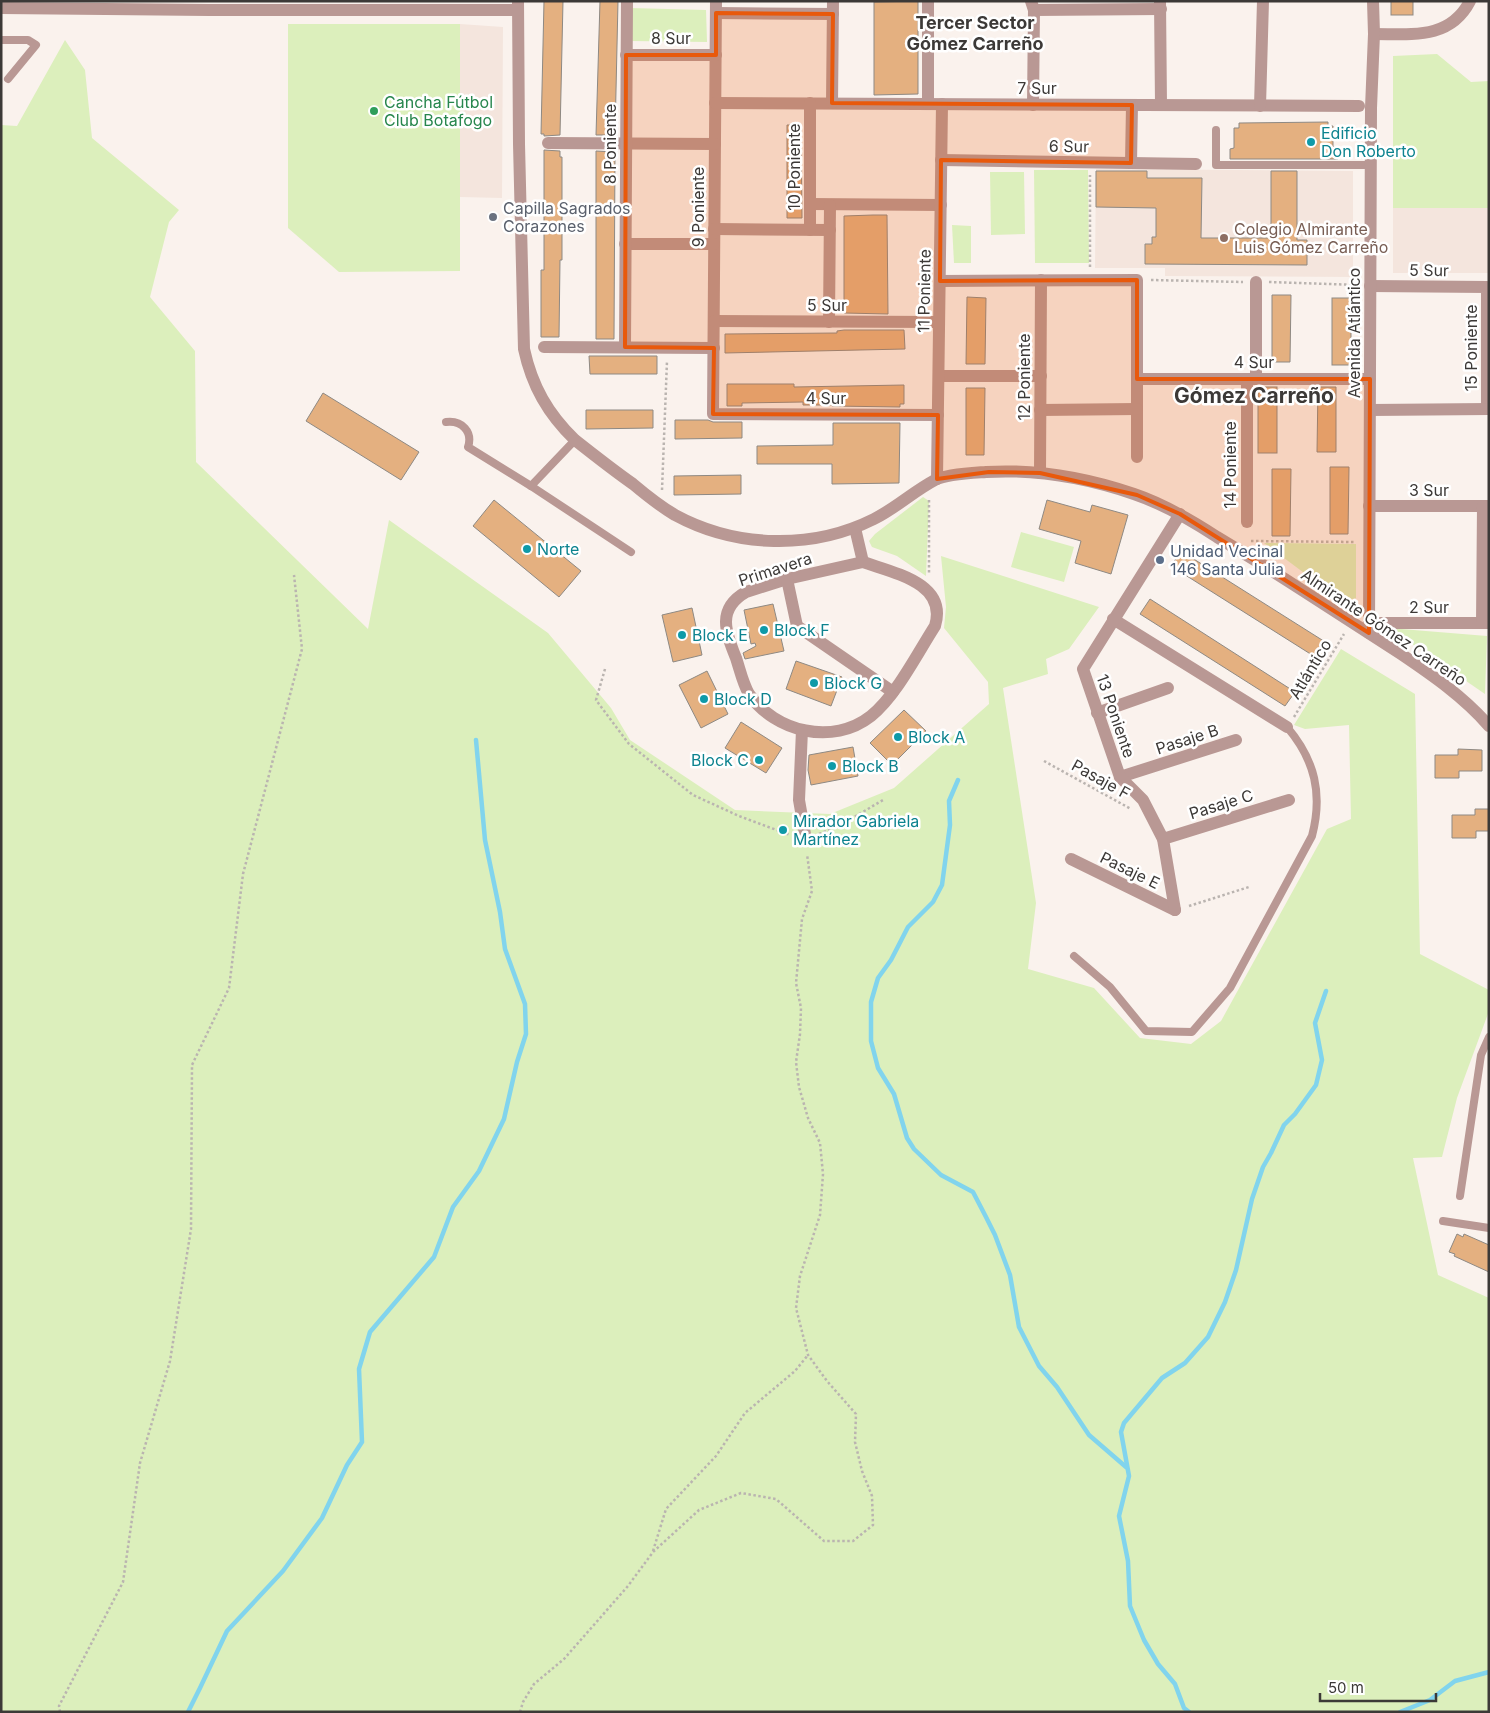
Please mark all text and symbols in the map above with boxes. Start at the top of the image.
district label: Tercer Sector Gómez Carreño [907,12,1044,54]
street label: 8 Sur [651,28,691,48]
street label: 7 Sur [1017,78,1057,98]
place label: Cancha Fútbol Club Botafogo [384,92,493,130]
street label: 8 Poniente [600,104,620,184]
marker: Cancha Fútbol Club Botafogo [368,105,380,117]
street label: 10 Poniente [784,123,804,211]
place label: Edificio Don Roberto [1321,123,1416,161]
street label: 6 Sur [1049,136,1089,156]
marker: Edificio Don Roberto [1305,136,1317,148]
street label: 9 Poniente [688,167,708,247]
place label: Capilla Sagrados Corazones [503,198,630,236]
marker: Capilla Sagrados Corazones [487,211,499,223]
place label: Colegio Almirante Luis Gómez Carreño [1234,219,1388,257]
marker: Colegio Almirante Luis Gómez Carreño [1218,232,1230,244]
street label: 11 Poniente [913,249,935,333]
street label: 5 Sur [1409,260,1449,280]
street label: Avenida Atlántico [1344,268,1364,398]
street label: 5 Sur [807,295,847,315]
street label: 15 Poniente [1461,305,1481,391]
street label: 12 Poniente [1014,333,1034,421]
street label: 4 Sur [1234,352,1274,372]
district label: Gómez Carreño [1174,383,1334,408]
street label: 4 Sur [806,388,846,408]
street label: 14 Poniente [1220,421,1240,509]
street label: 3 Sur [1409,480,1449,500]
place label: Norte [537,539,579,559]
place label: Unidad Vecinal 146 Santa Julia [1170,541,1284,579]
marker: Norte [521,543,533,555]
street label: Primavera [736,548,814,590]
marker: Unidad Vecinal 146 Santa Julia [1154,554,1166,566]
street label: Almirante Gómez Carreño [1297,564,1471,690]
street label: 2 Sur [1409,597,1449,617]
place label: Block F [774,620,830,640]
marker: Block F [758,624,770,636]
place label: Block E [692,625,748,645]
marker: Block E [676,629,688,641]
street label: Atlántico [1284,636,1336,702]
street label: 13 Poniente [1092,672,1140,760]
place label: Block G [824,673,882,693]
marker: Block G [808,677,820,689]
place label: Block D [714,689,772,709]
marker: Block D [698,693,710,705]
street label: Pasaje B [1153,719,1221,759]
place label: Block A [908,727,965,747]
marker: Block A [892,731,904,743]
place label: Block C [691,750,749,770]
marker: Block C [753,754,765,766]
street label: Pasaje F [1068,755,1134,803]
place label: Block B [842,756,899,776]
marker: Block B [826,760,838,772]
street label: Pasaje C [1187,785,1255,823]
place label: Mirador Gabriela Martínez [793,811,919,849]
marker: Mirador Gabriela Martínez [777,824,789,836]
street label: Pasaje E [1097,847,1163,893]
scale bar [1320,1670,1436,1702]
text: 50 m [1328,1678,1364,1697]

